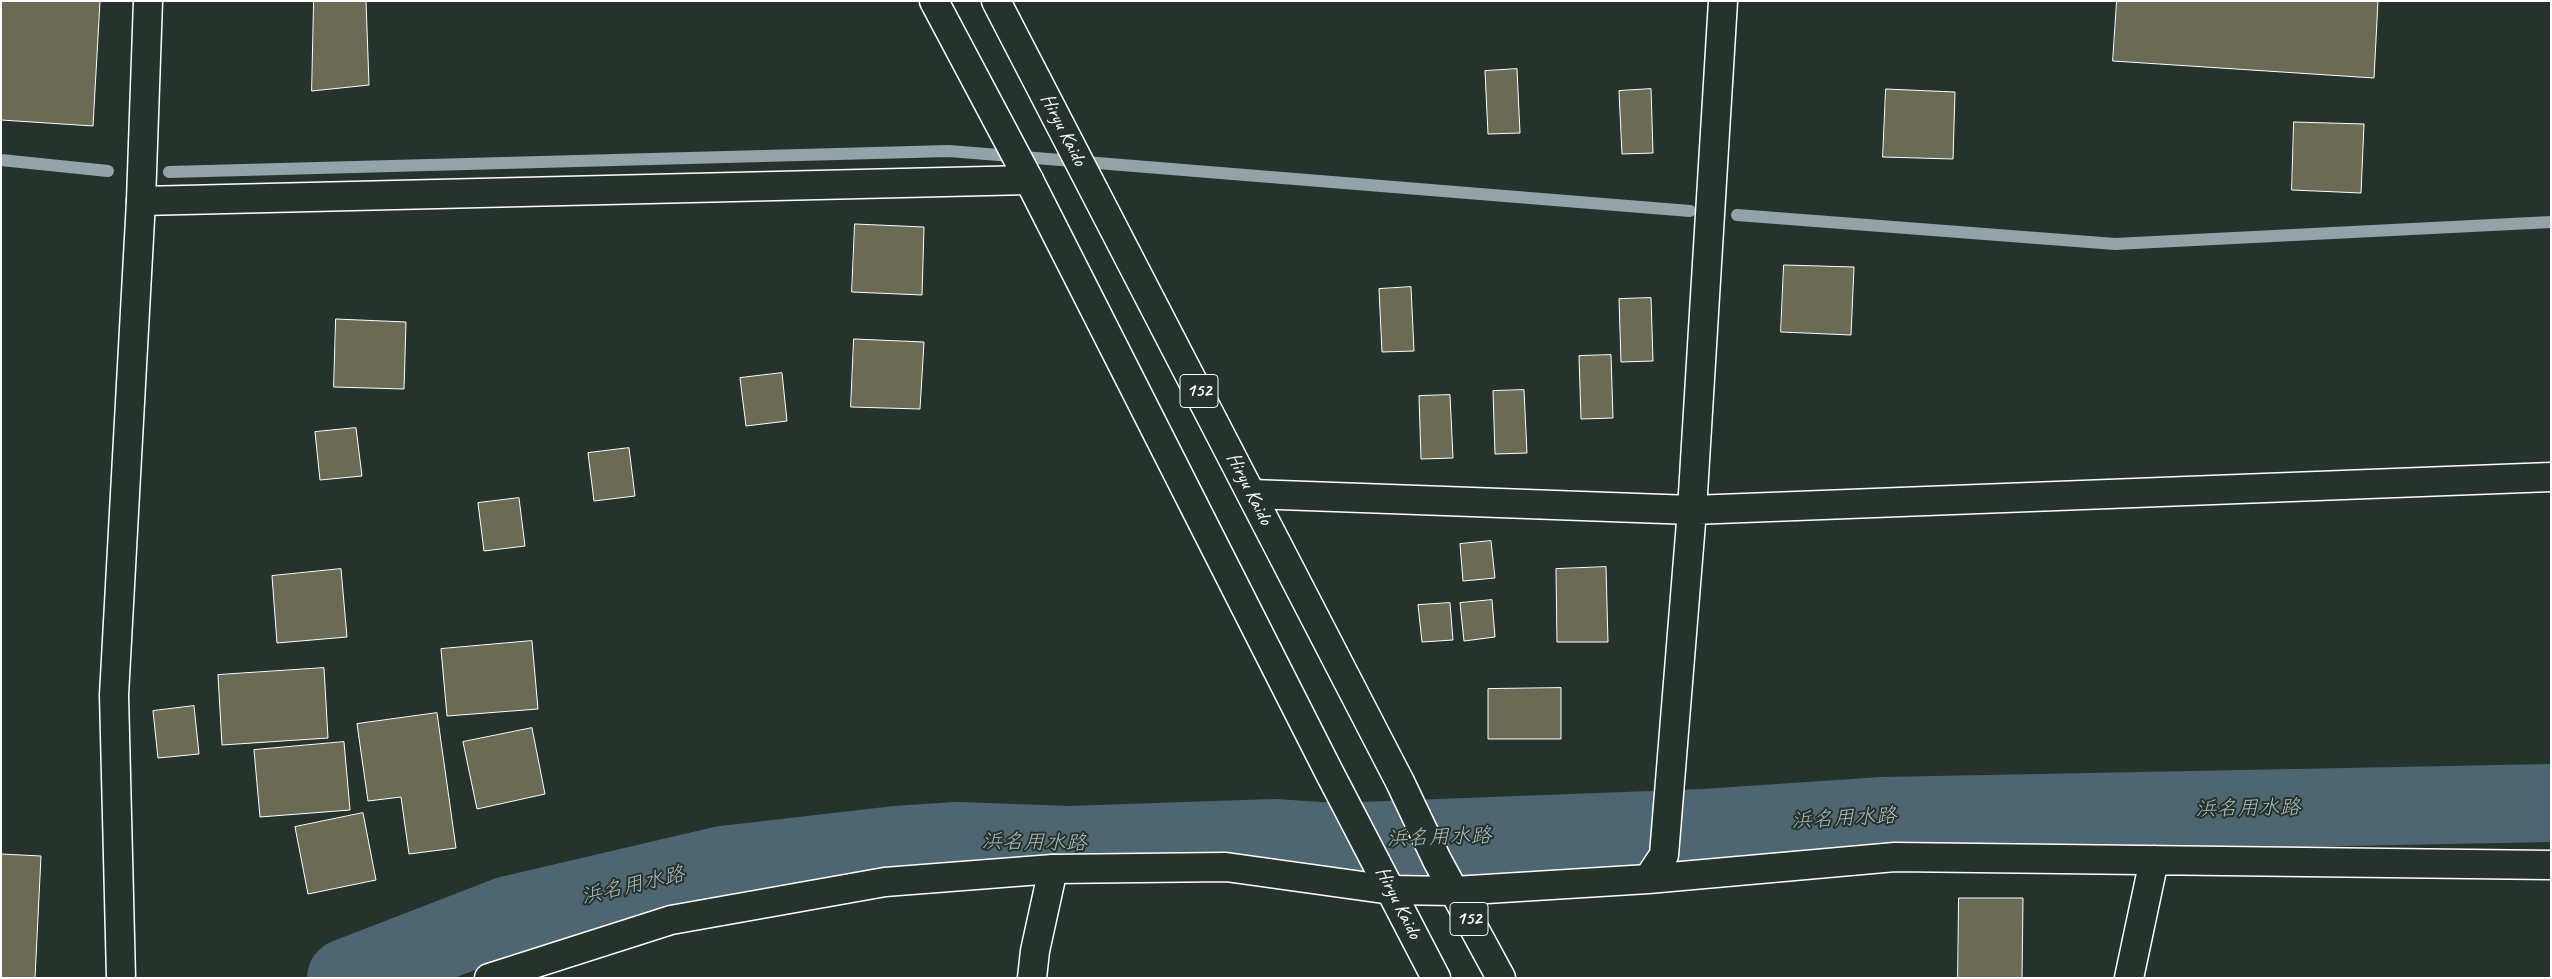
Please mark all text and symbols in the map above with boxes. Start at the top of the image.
street label: Hiryu Kaido [1035,90,1091,170]
road number: 152 [1180,374,1218,408]
street label: Hiryu Kaido [1221,449,1277,529]
water label: 浜名用水路 [2195,795,2301,823]
water label: 浜名用水路 [1791,804,1897,834]
water label: 浜名用水路 [1386,824,1492,852]
water label: 浜名用水路 [981,829,1087,857]
water label: 浜名用水路 [579,862,687,910]
street label: Hiryu Kaido [1370,863,1426,943]
road number: 152 [1450,902,1488,936]

